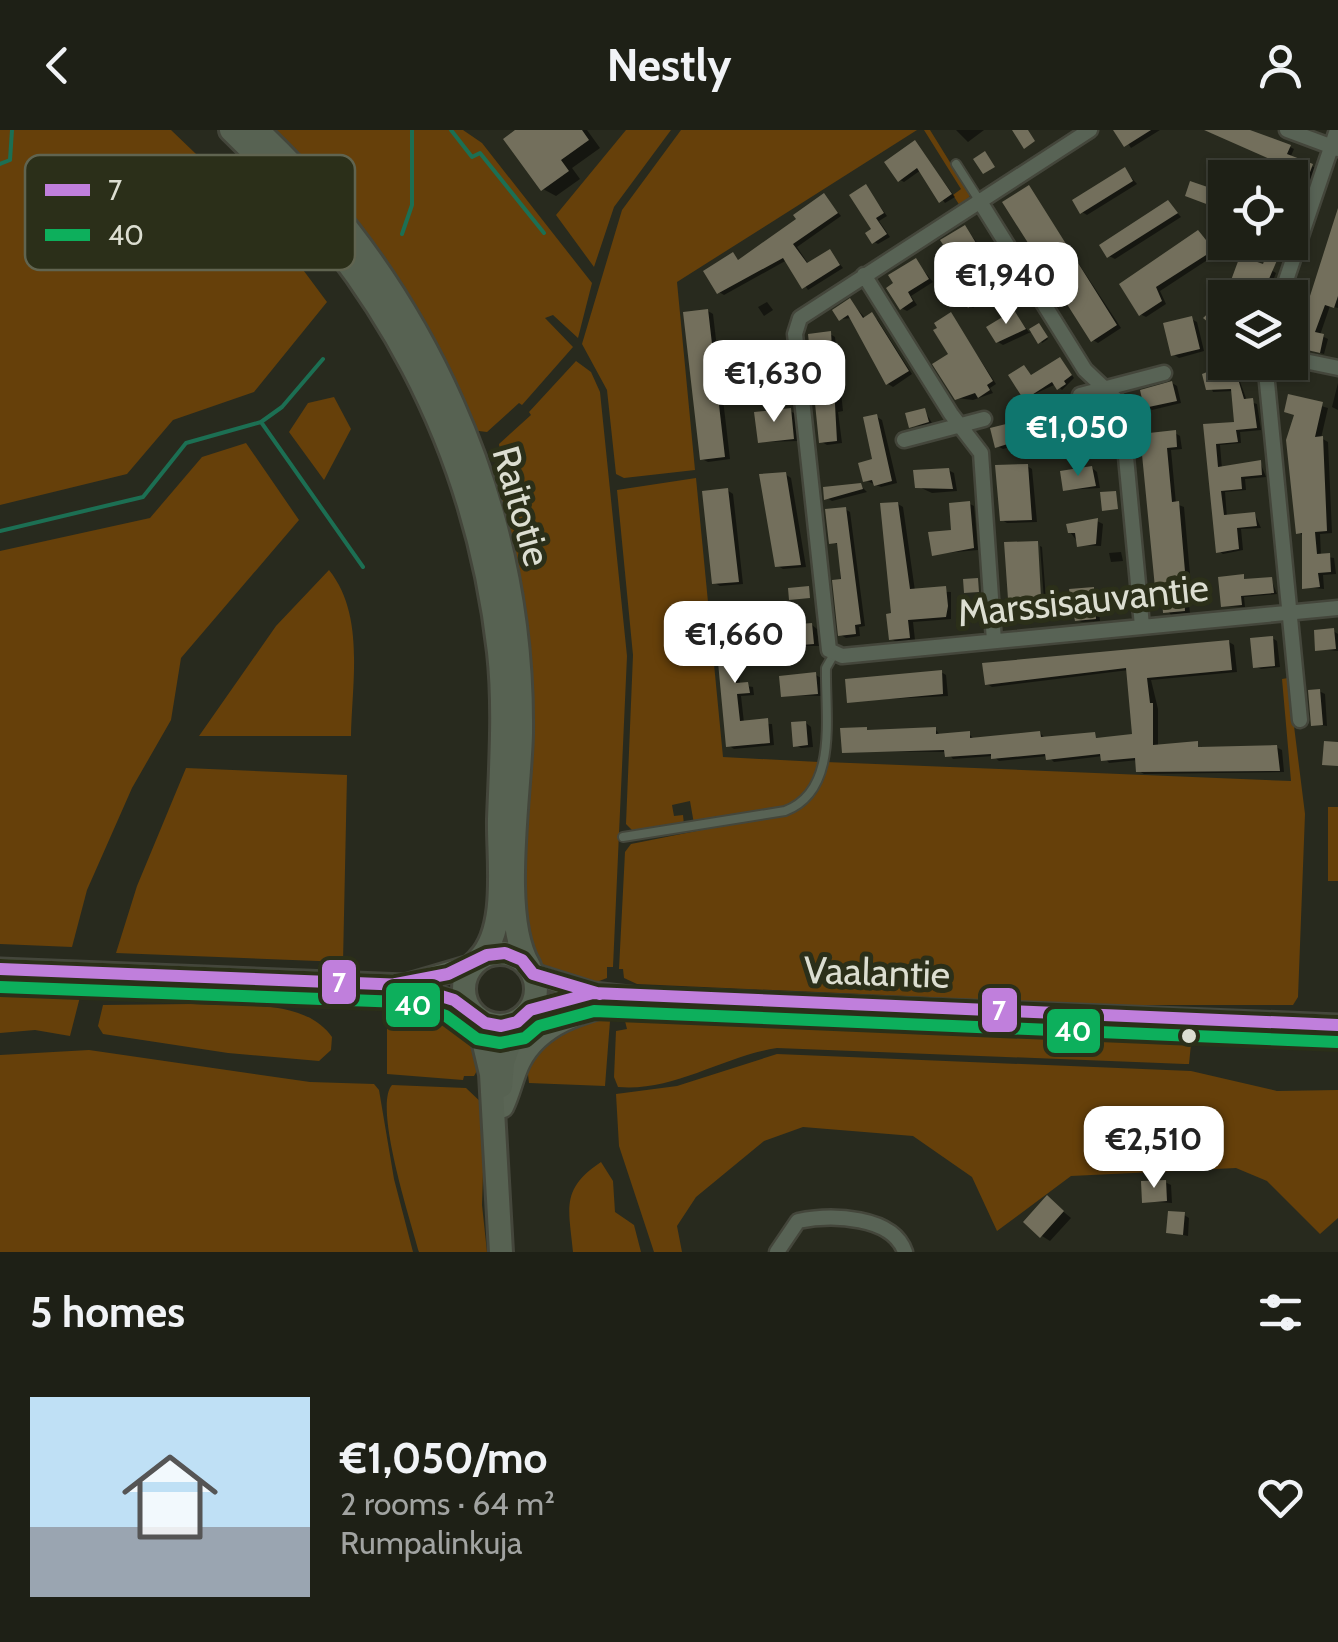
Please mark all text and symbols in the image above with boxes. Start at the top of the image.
icon: back [30,38,85,93]
text: Nestly [607,38,731,92]
icon: person [1253,38,1308,93]
legend [25,155,355,270]
map controls [1208,160,1308,380]
button: locate [1208,160,1308,260]
text: 7 [108,173,122,207]
text: 40 [108,218,144,252]
pin: €1,940 [925,242,1087,327]
text: €1,940 [956,255,1056,294]
button: layers [1208,280,1308,380]
pin: €1,630 [693,340,855,425]
text: €1,630 [725,353,823,392]
pin: €1,050 [997,394,1159,479]
text: €1,050 [1027,407,1129,446]
street label: Raitotie [483,441,561,571]
street label: Marssisauvantie [955,563,1211,637]
pin: €1,660 [654,601,816,686]
text: €1,660 [686,614,784,653]
street label: Vaalantie [803,946,951,998]
line badge: 7 [320,958,358,1006]
text: 7 [332,965,347,999]
line badge: 40 [384,981,442,1029]
line badge: 7 [980,986,1019,1034]
text: 40 [394,988,432,1022]
text: 7 [992,993,1007,1027]
line badge: 40 [1045,1007,1102,1055]
text: 40 [1054,1014,1092,1048]
unlabelled marker [1179,1026,1199,1046]
pin: €2,510 [1073,1106,1235,1191]
text: €2,510 [1106,1119,1202,1158]
icon: filters [1253,1285,1308,1340]
text: 5 homes [30,1286,185,1338]
text: €1,050/mo [340,1432,548,1484]
icon: home [110,1437,230,1557]
icon: heart [1253,1470,1308,1525]
text: 2 rooms · 64 m² [340,1484,555,1523]
text: Rumpalinkuja [340,1523,522,1562]

